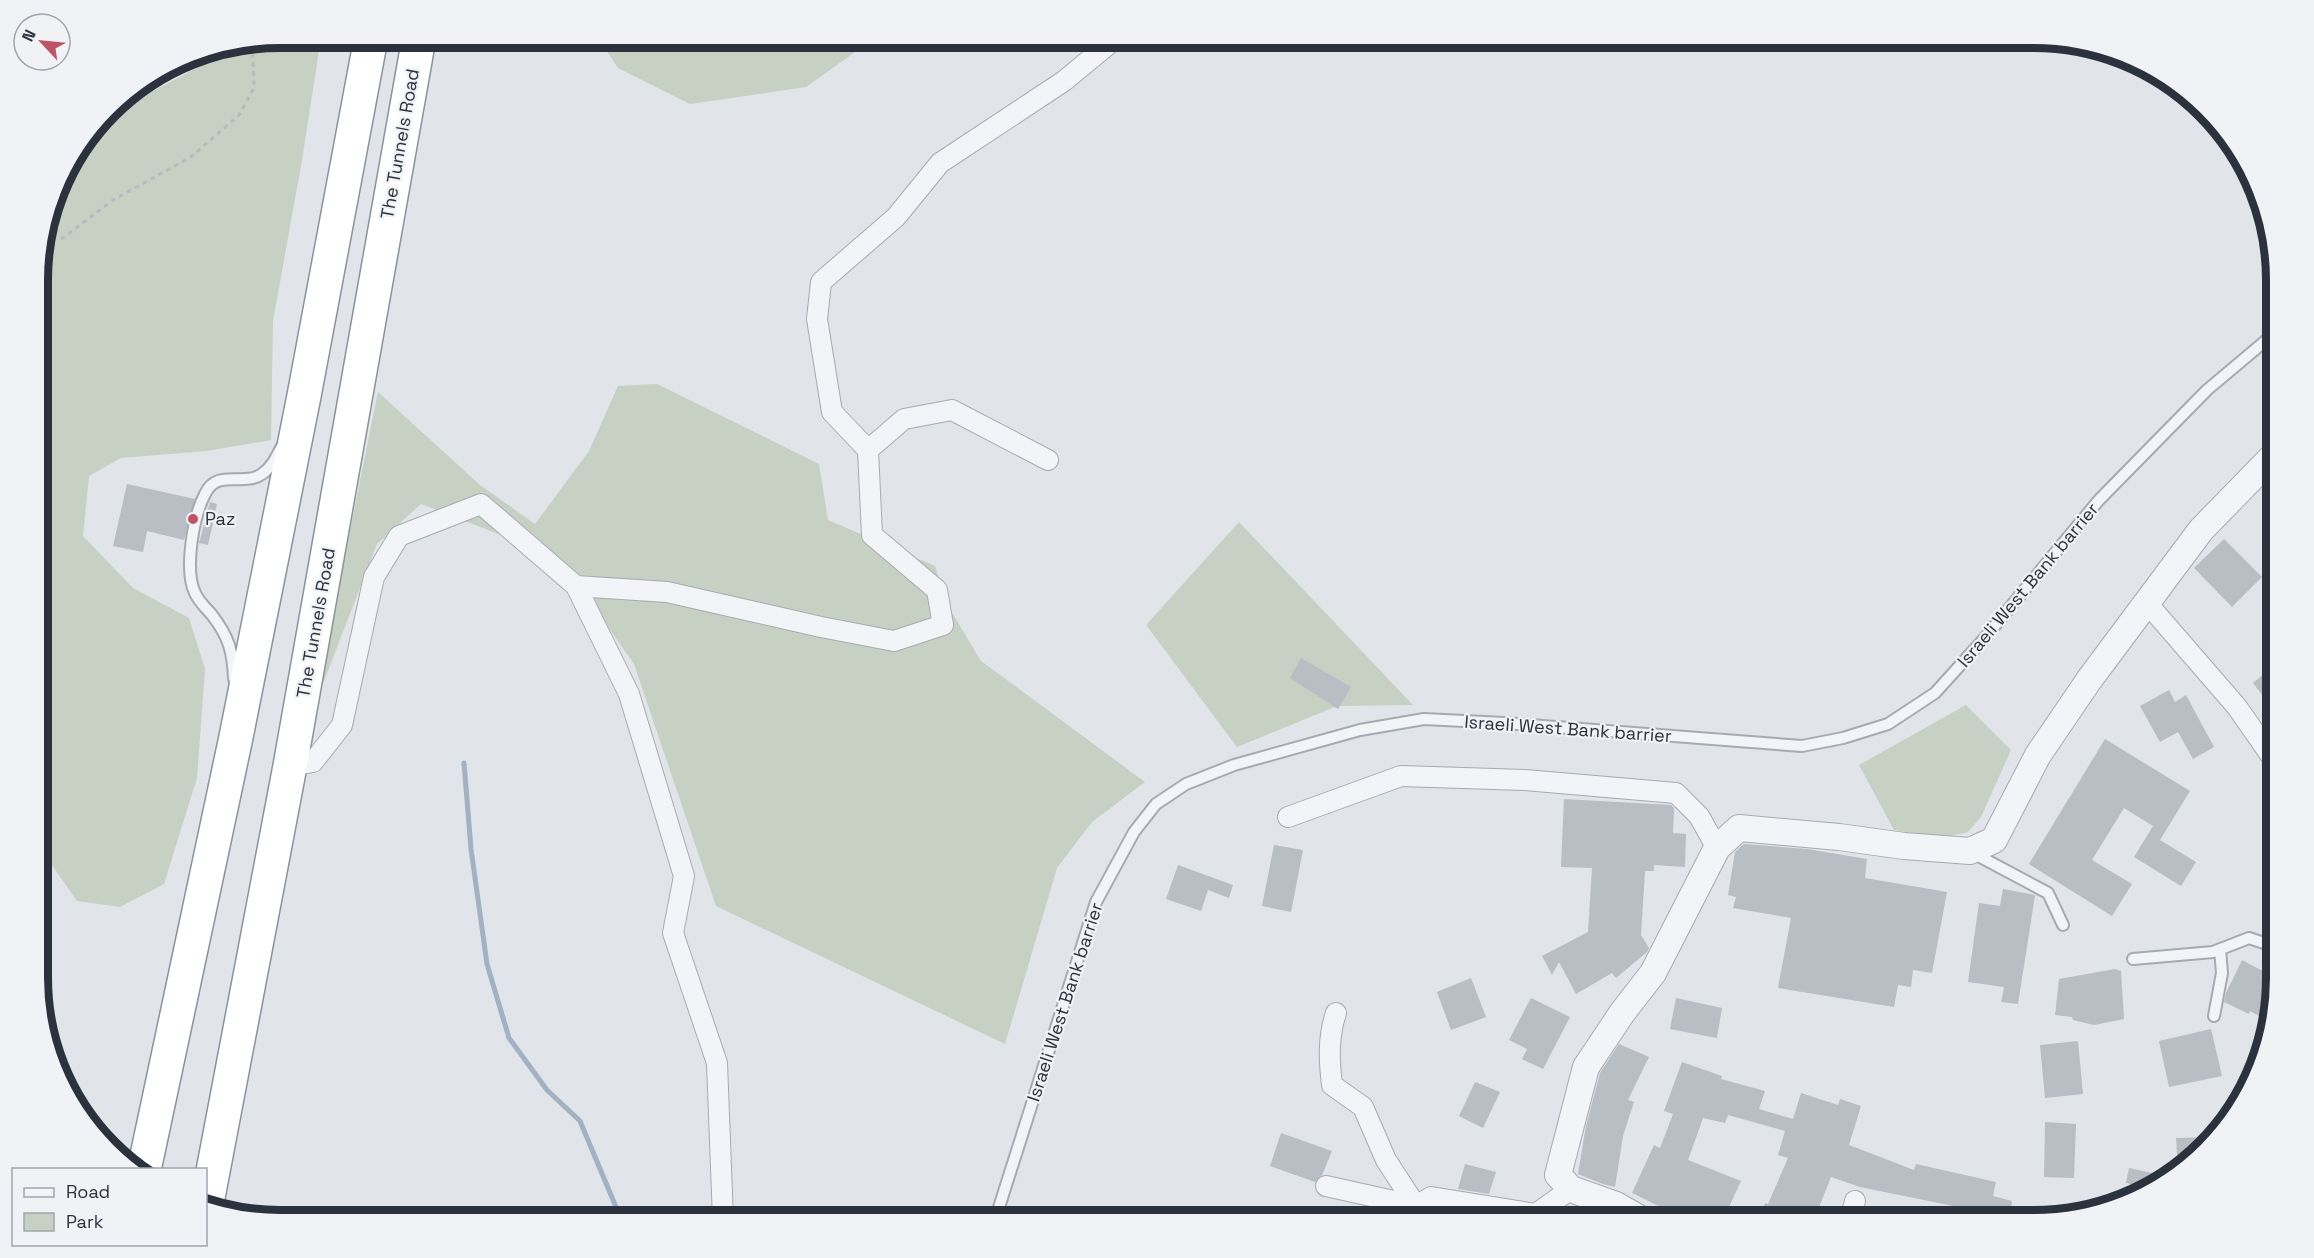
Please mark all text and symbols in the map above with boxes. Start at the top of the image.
north arrow [12,12,72,72]
text: N [17,26,41,45]
street label: The Tunnels Road [375,67,424,221]
street label: Israeli West Bank barrier [1952,498,2103,672]
place label: Paz [205,507,235,530]
marker: Paz [186,512,200,526]
street label: The Tunnels Road [291,546,340,700]
street label: Israeli West Bank barrier [1464,710,1673,747]
street label: Israeli West Bank barrier [1021,899,1108,1104]
legend [12,1168,207,1246]
text: Road [66,1180,110,1203]
text: Park [66,1210,104,1233]

